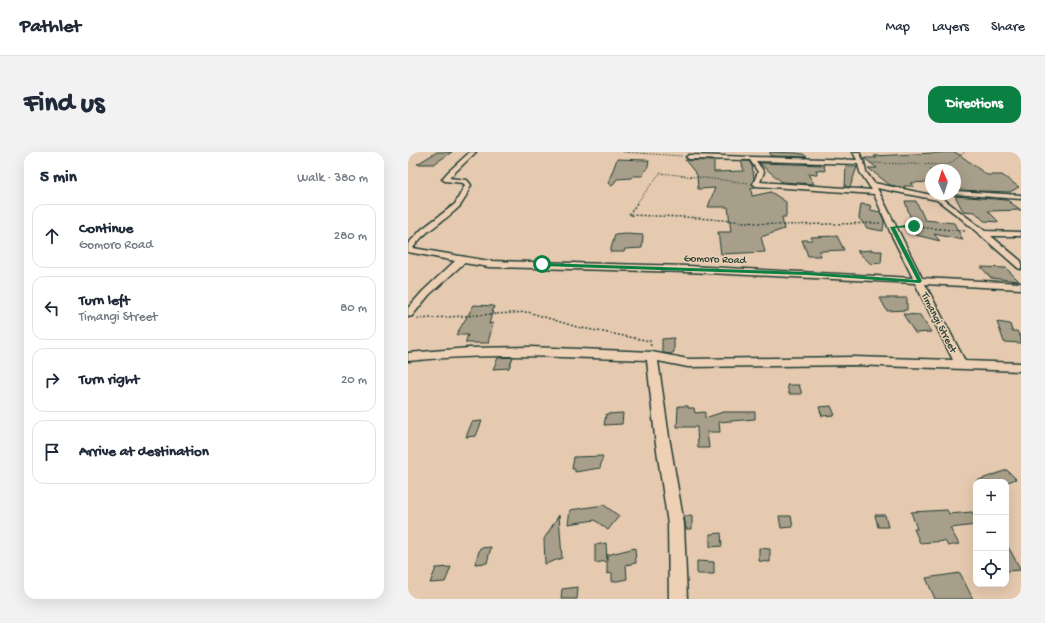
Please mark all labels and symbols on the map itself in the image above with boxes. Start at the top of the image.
north arrow [925,164,961,200]
route end [905,217,923,235]
street label: Gomoro Road [684,253,748,267]
route start [533,255,551,273]
street label: Timangi Street [917,290,959,357]

